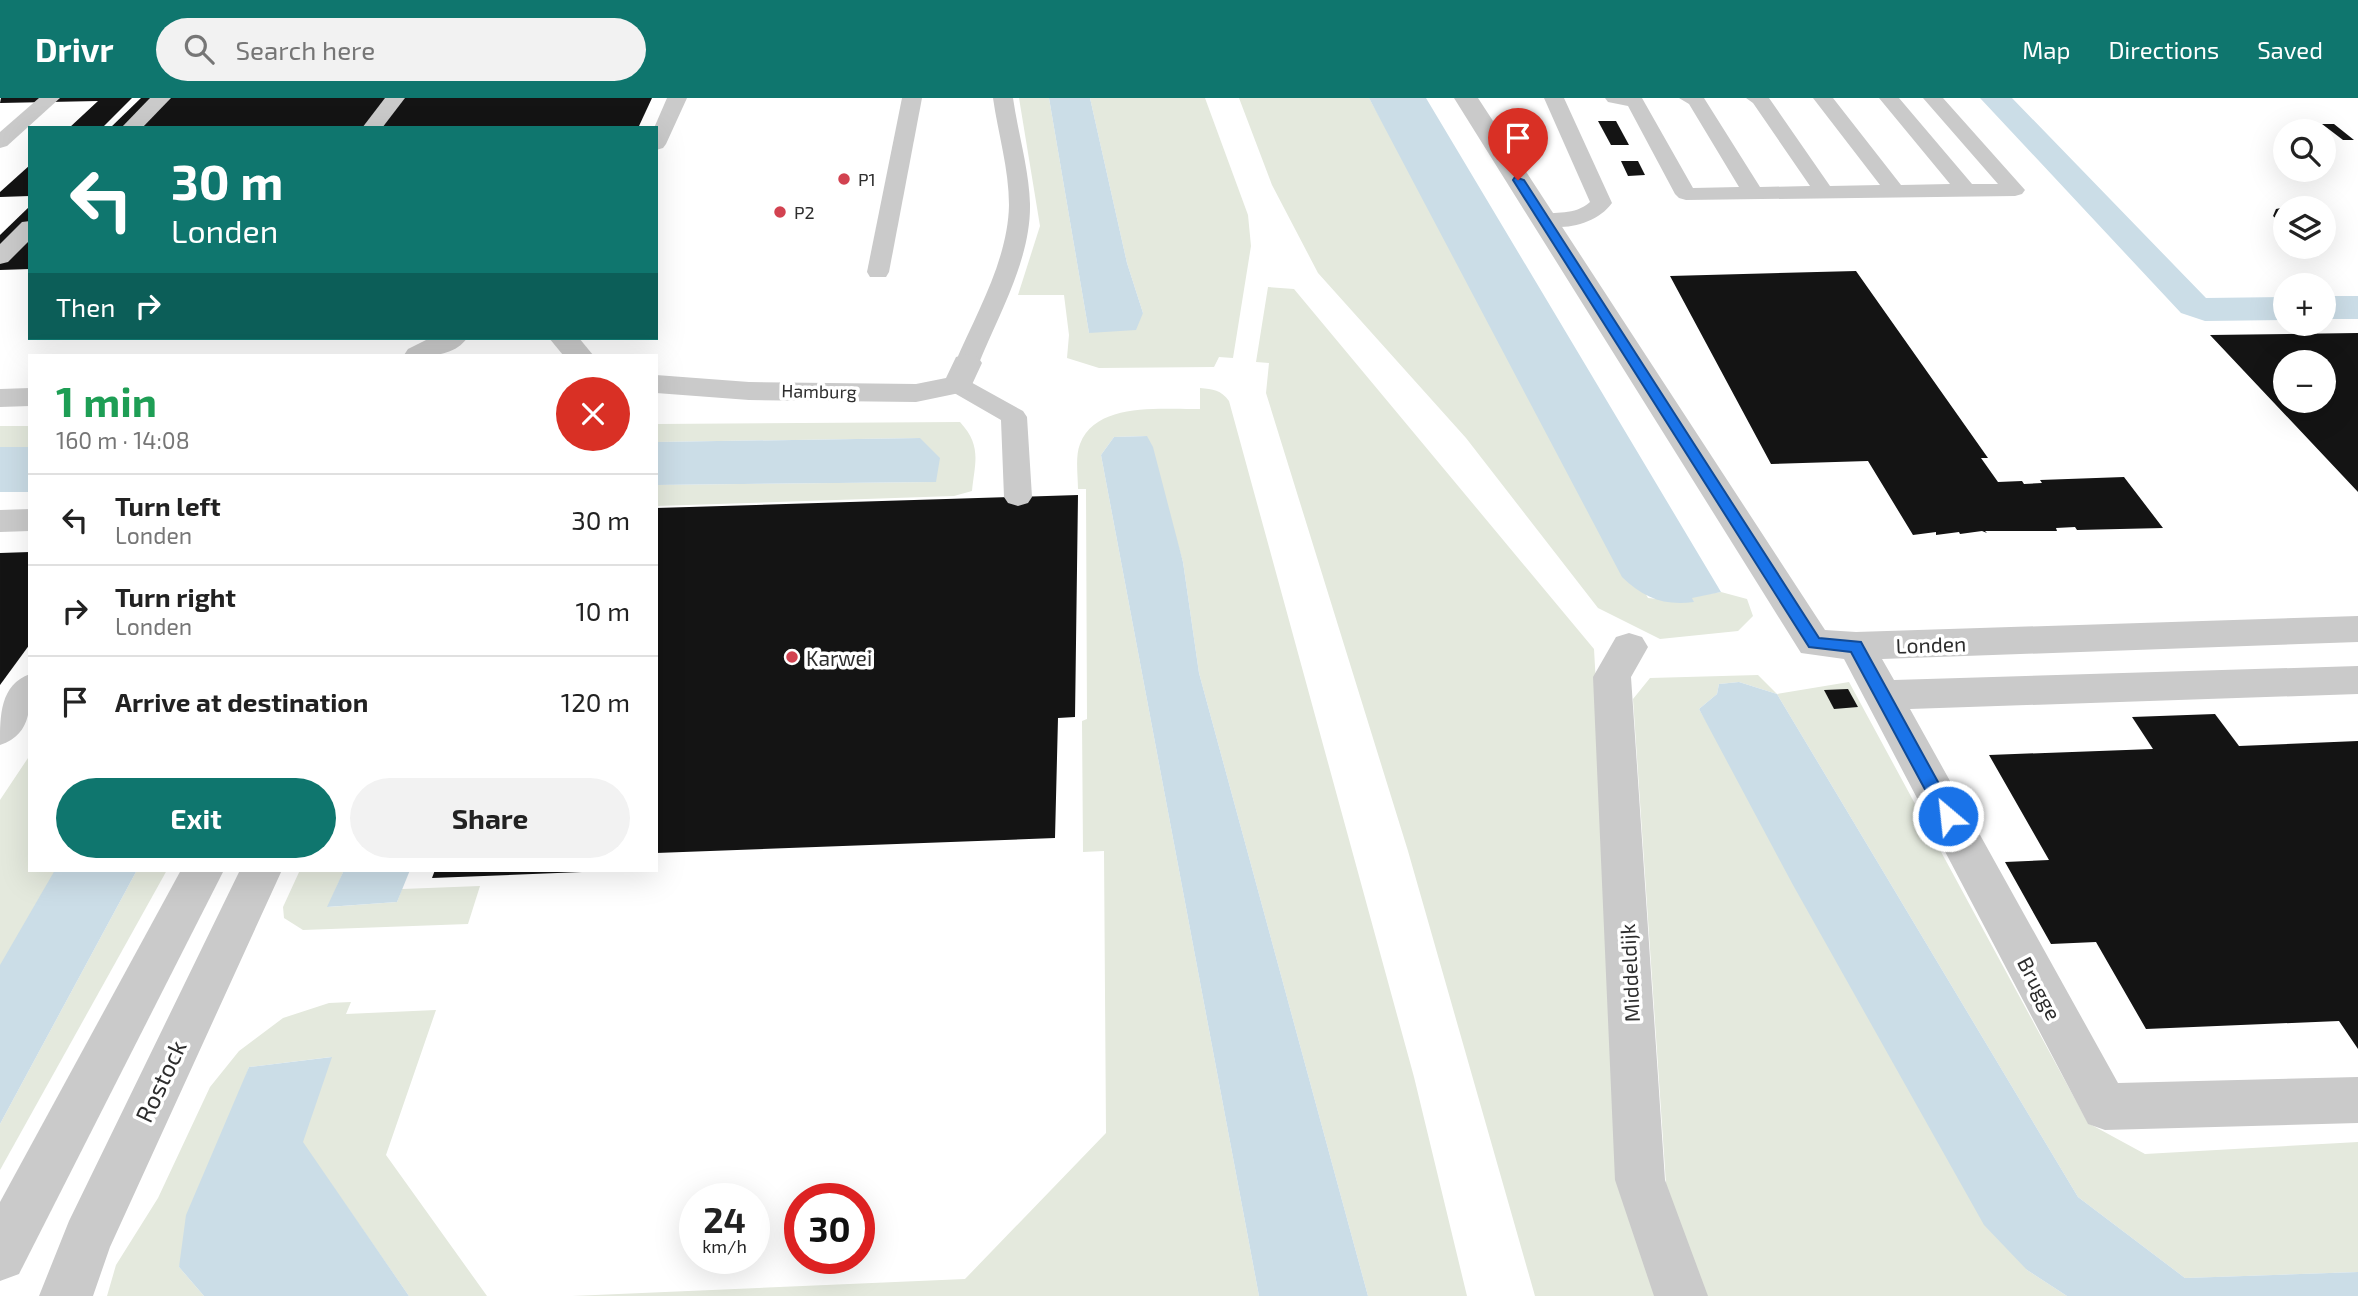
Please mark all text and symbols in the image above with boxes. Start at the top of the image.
search box [156,18,646,81]
text: Drivr [35,29,114,69]
icon: search [180,30,218,68]
text: Search here [236,34,375,65]
text: Map [2022,35,2070,64]
text: Directions [2108,35,2219,64]
text: Saved [2257,35,2323,64]
pin [1488,108,1548,180]
icon: arrive [1499,119,1537,157]
map controls [2273,119,2336,413]
button: search [2273,119,2336,182]
text: 30 m [171,151,283,210]
icon: left [56,154,147,245]
place label: P1 [858,168,876,190]
marker: P1 [836,171,852,187]
button: layers [2273,196,2336,259]
place label: P2 [794,201,815,223]
marker: P2 [772,204,788,220]
text: Londen [171,211,278,249]
button: + [2273,273,2336,336]
icon: right [129,287,167,325]
text: Then [56,291,115,322]
button: − [2273,350,2336,413]
text: 1 min [56,375,157,425]
button: close [556,377,630,451]
street label: Hamburg [781,379,857,403]
text: 160 m · 14:08 [56,426,190,454]
text: Turn left [115,490,221,521]
icon: left [56,501,94,539]
text: 30 m [571,504,630,535]
text: Londen [115,521,192,549]
text: Turn right [115,581,236,612]
icon: right [56,592,94,630]
text: 10 m [575,595,630,626]
text: Londen [115,612,192,640]
street label: Londen [1895,630,1967,658]
place label: Karwei [806,645,872,670]
marker: Karwei [784,649,800,665]
icon: arrive [56,683,94,721]
text: Arrive at destination [115,686,368,717]
text: 120 m [561,686,630,717]
button: Exit [56,778,336,858]
button: Share [350,778,630,858]
position arrow [1911,779,1985,853]
street label: Middeldijk [1614,923,1645,1023]
street label: Brugge [2013,952,2067,1024]
street label: Rostock [128,1035,192,1127]
speed limit sign: 30 [784,1183,875,1274]
text: 24 [703,1198,746,1240]
text: km/h [702,1235,747,1257]

